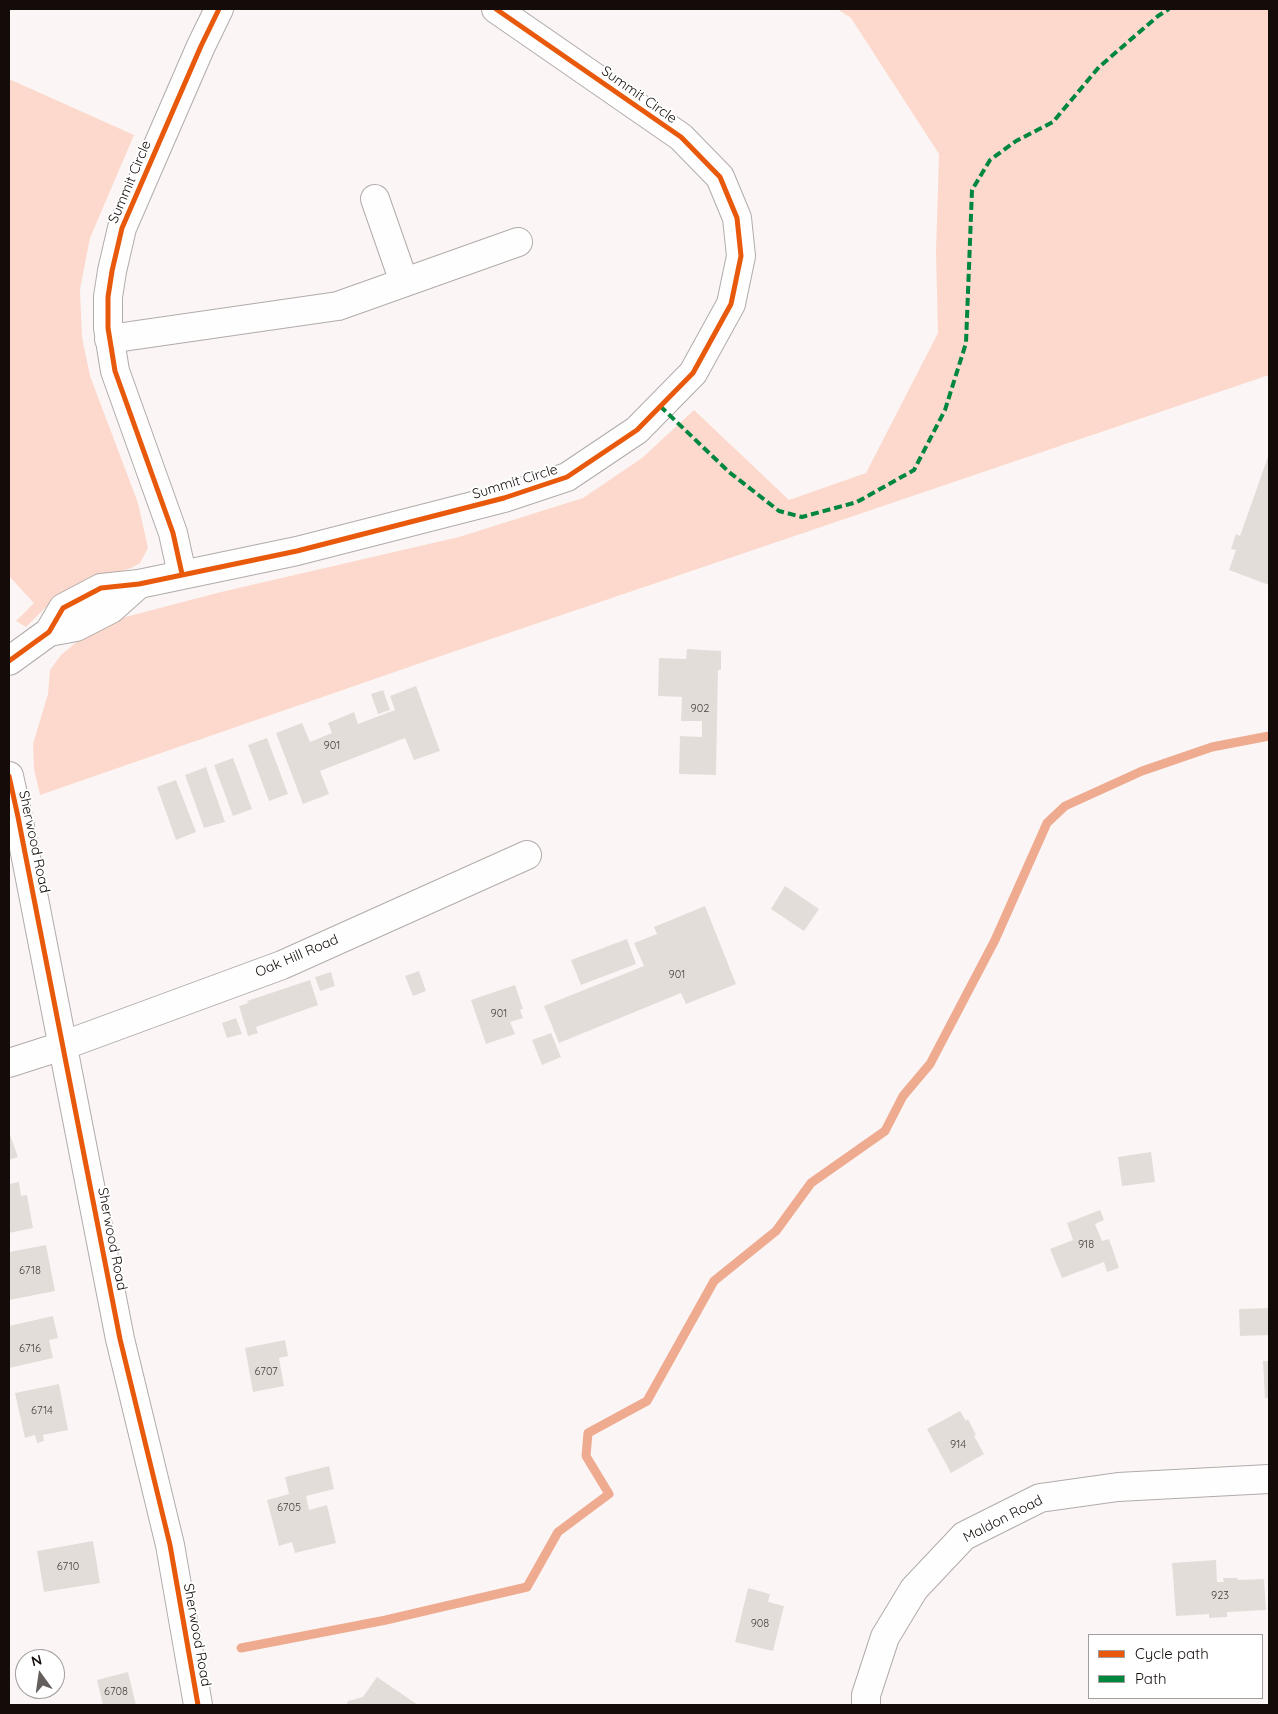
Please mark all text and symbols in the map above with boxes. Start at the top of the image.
street label: Summit Circle [598,63,680,127]
street label: Summit Circle [105,138,155,226]
street label: Summit Circle [470,461,560,503]
house number: 902 [691,702,709,716]
house number: 901 [324,739,340,753]
street label: Sherwood Road [15,789,53,895]
street label: Oak Hill Road [253,931,341,981]
house number: 901 [669,968,685,982]
house number: 901 [491,1007,507,1021]
street label: Sherwood Road [94,1186,130,1292]
house number: 918 [1078,1238,1094,1252]
house number: 6718 [19,1264,41,1278]
house number: 6716 [19,1342,41,1356]
house number: 6707 [254,1365,278,1379]
house number: 6714 [31,1404,53,1418]
house number: 914 [950,1438,966,1452]
street label: Maldon Road [961,1492,1045,1546]
house number: 6705 [277,1501,301,1515]
house number: 6710 [57,1560,79,1574]
street label: Sherwood Road [180,1582,214,1688]
house number: 923 [1211,1589,1229,1603]
house number: 908 [751,1617,769,1631]
legend [1088,1634,1263,1699]
text: Cycle path [1135,1644,1209,1663]
north arrow [15,1649,65,1699]
text: N [29,1650,44,1670]
text: Path [1135,1669,1167,1688]
house number: 6708 [104,1685,128,1699]

